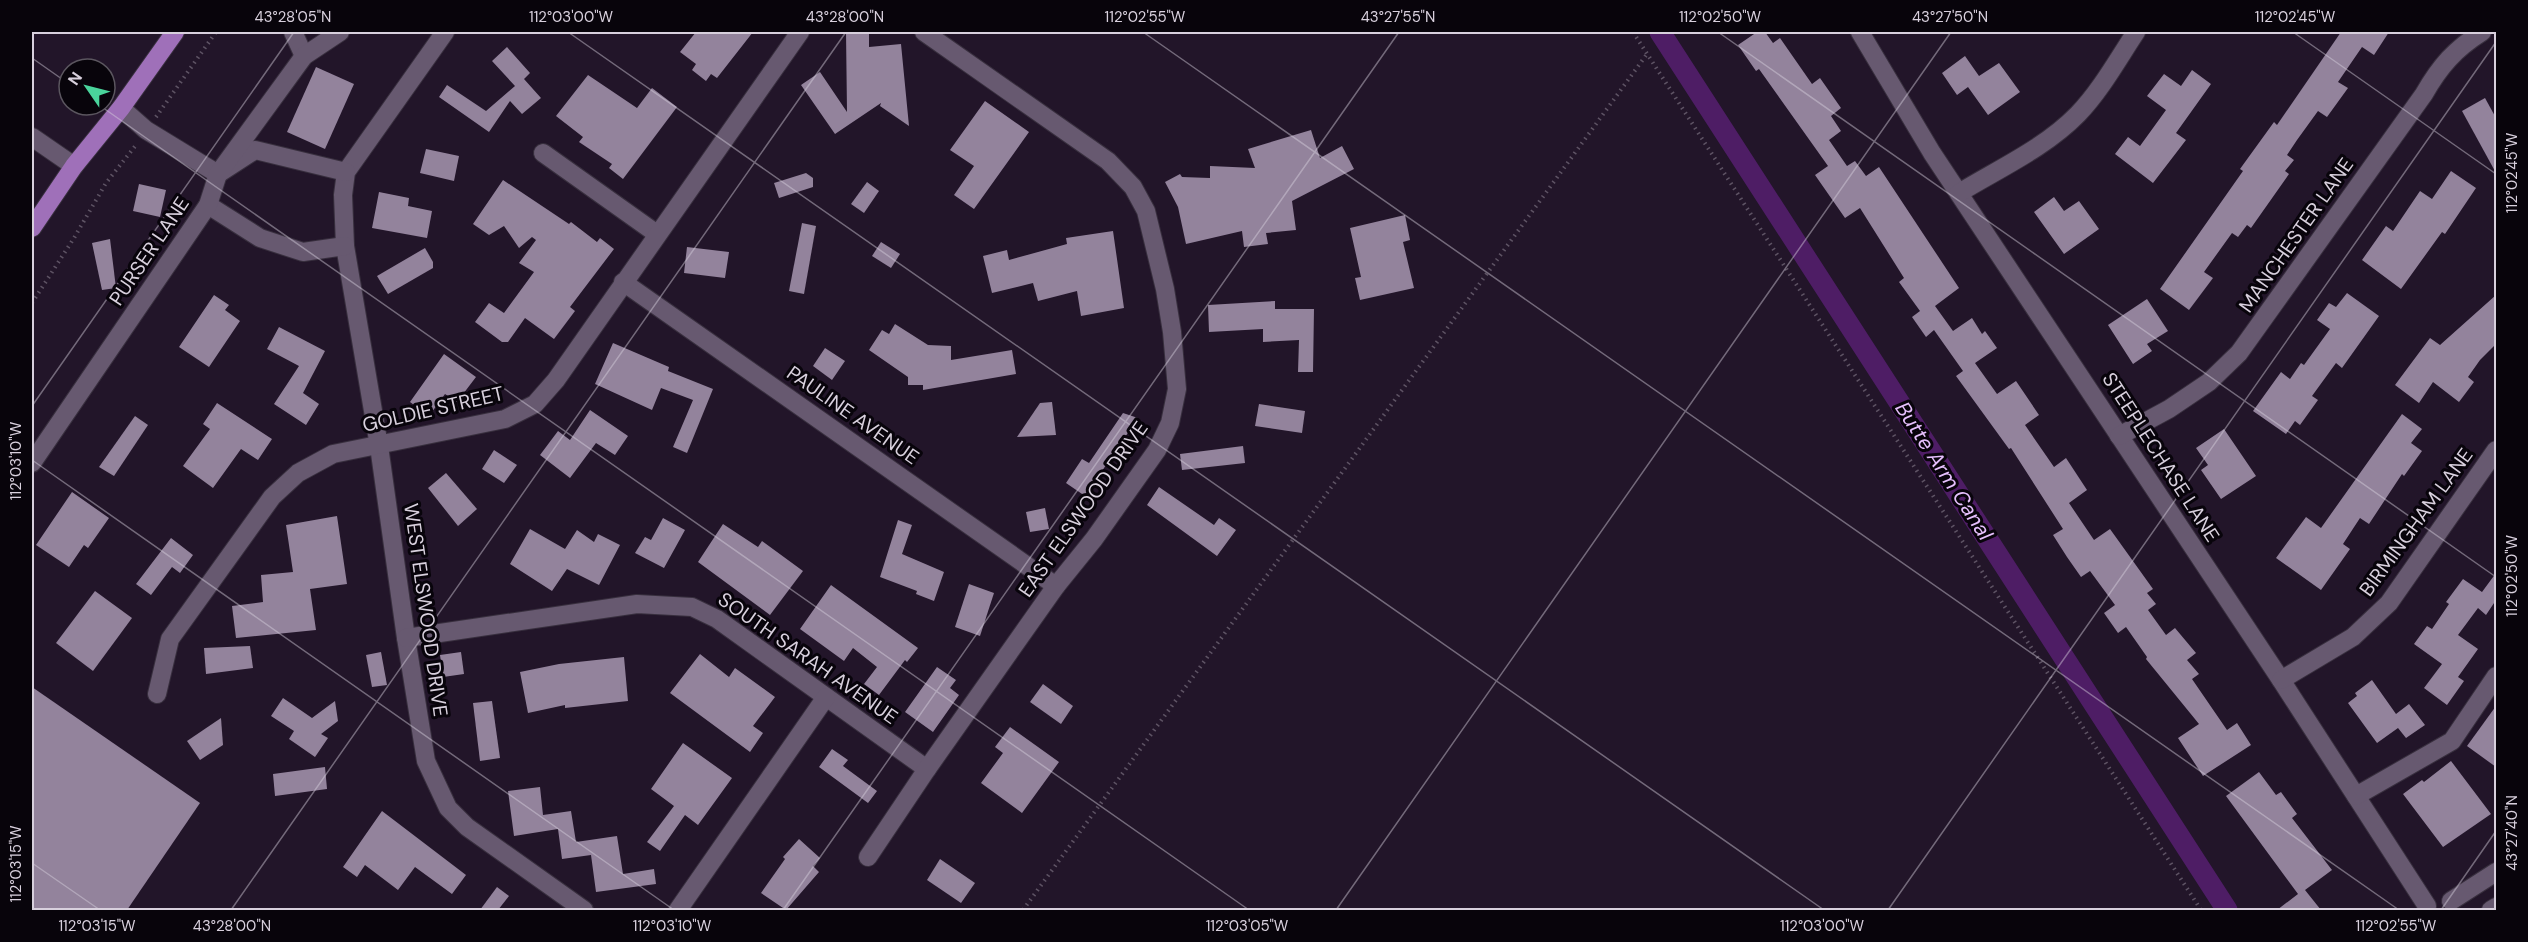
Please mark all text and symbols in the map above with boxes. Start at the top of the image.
text: 43°28'05"N [255,7,331,27]
text: 112°03'00"W [529,7,614,27]
text: 43°28'00"N [806,7,884,27]
text: 112°02'55"W [1105,7,1186,27]
text: 43°27'55"N [1361,7,1435,27]
text: 112°02'50"W [1679,7,1762,27]
text: 43°27'50"N [1912,7,1988,27]
text: 112°02'45"W [2255,7,2336,27]
north arrow [57,57,117,117]
text: N [63,68,87,89]
text: 112°02'45"W [2502,132,2522,213]
street label: MANCHESTER LANE [2233,153,2359,317]
street label: PURSER LANE [103,192,195,310]
street label: PAULINE AVENUE [782,360,924,470]
street label: STEEPLECHASE LANE [2096,367,2226,547]
street label: GOLDIE STREET [360,380,506,438]
water label: Butte Arm Canal [1889,396,1999,546]
street label: EAST ELSWOOD DRIVE [1012,416,1154,602]
text: 112°03'10"W [6,421,26,500]
street label: BIRMINGHAM LANE [2353,443,2479,601]
street label: WEST ELSWOOD DRIVE [398,502,454,718]
text: 112°02'50"W [2502,534,2522,617]
street label: SOUTH SARAH AVENUE [713,586,903,730]
text: 43°27'40"N [2502,795,2522,871]
text: 112°03'15"W [6,825,26,903]
text: 112°03'15"W [58,916,136,936]
text: 43°28'00"N [193,916,271,936]
text: 112°03'10"W [633,916,712,936]
text: 112°03'05"W [1206,916,1289,936]
text: 112°03'00"W [1780,916,1865,936]
text: 112°02'55"W [2356,916,2437,936]

